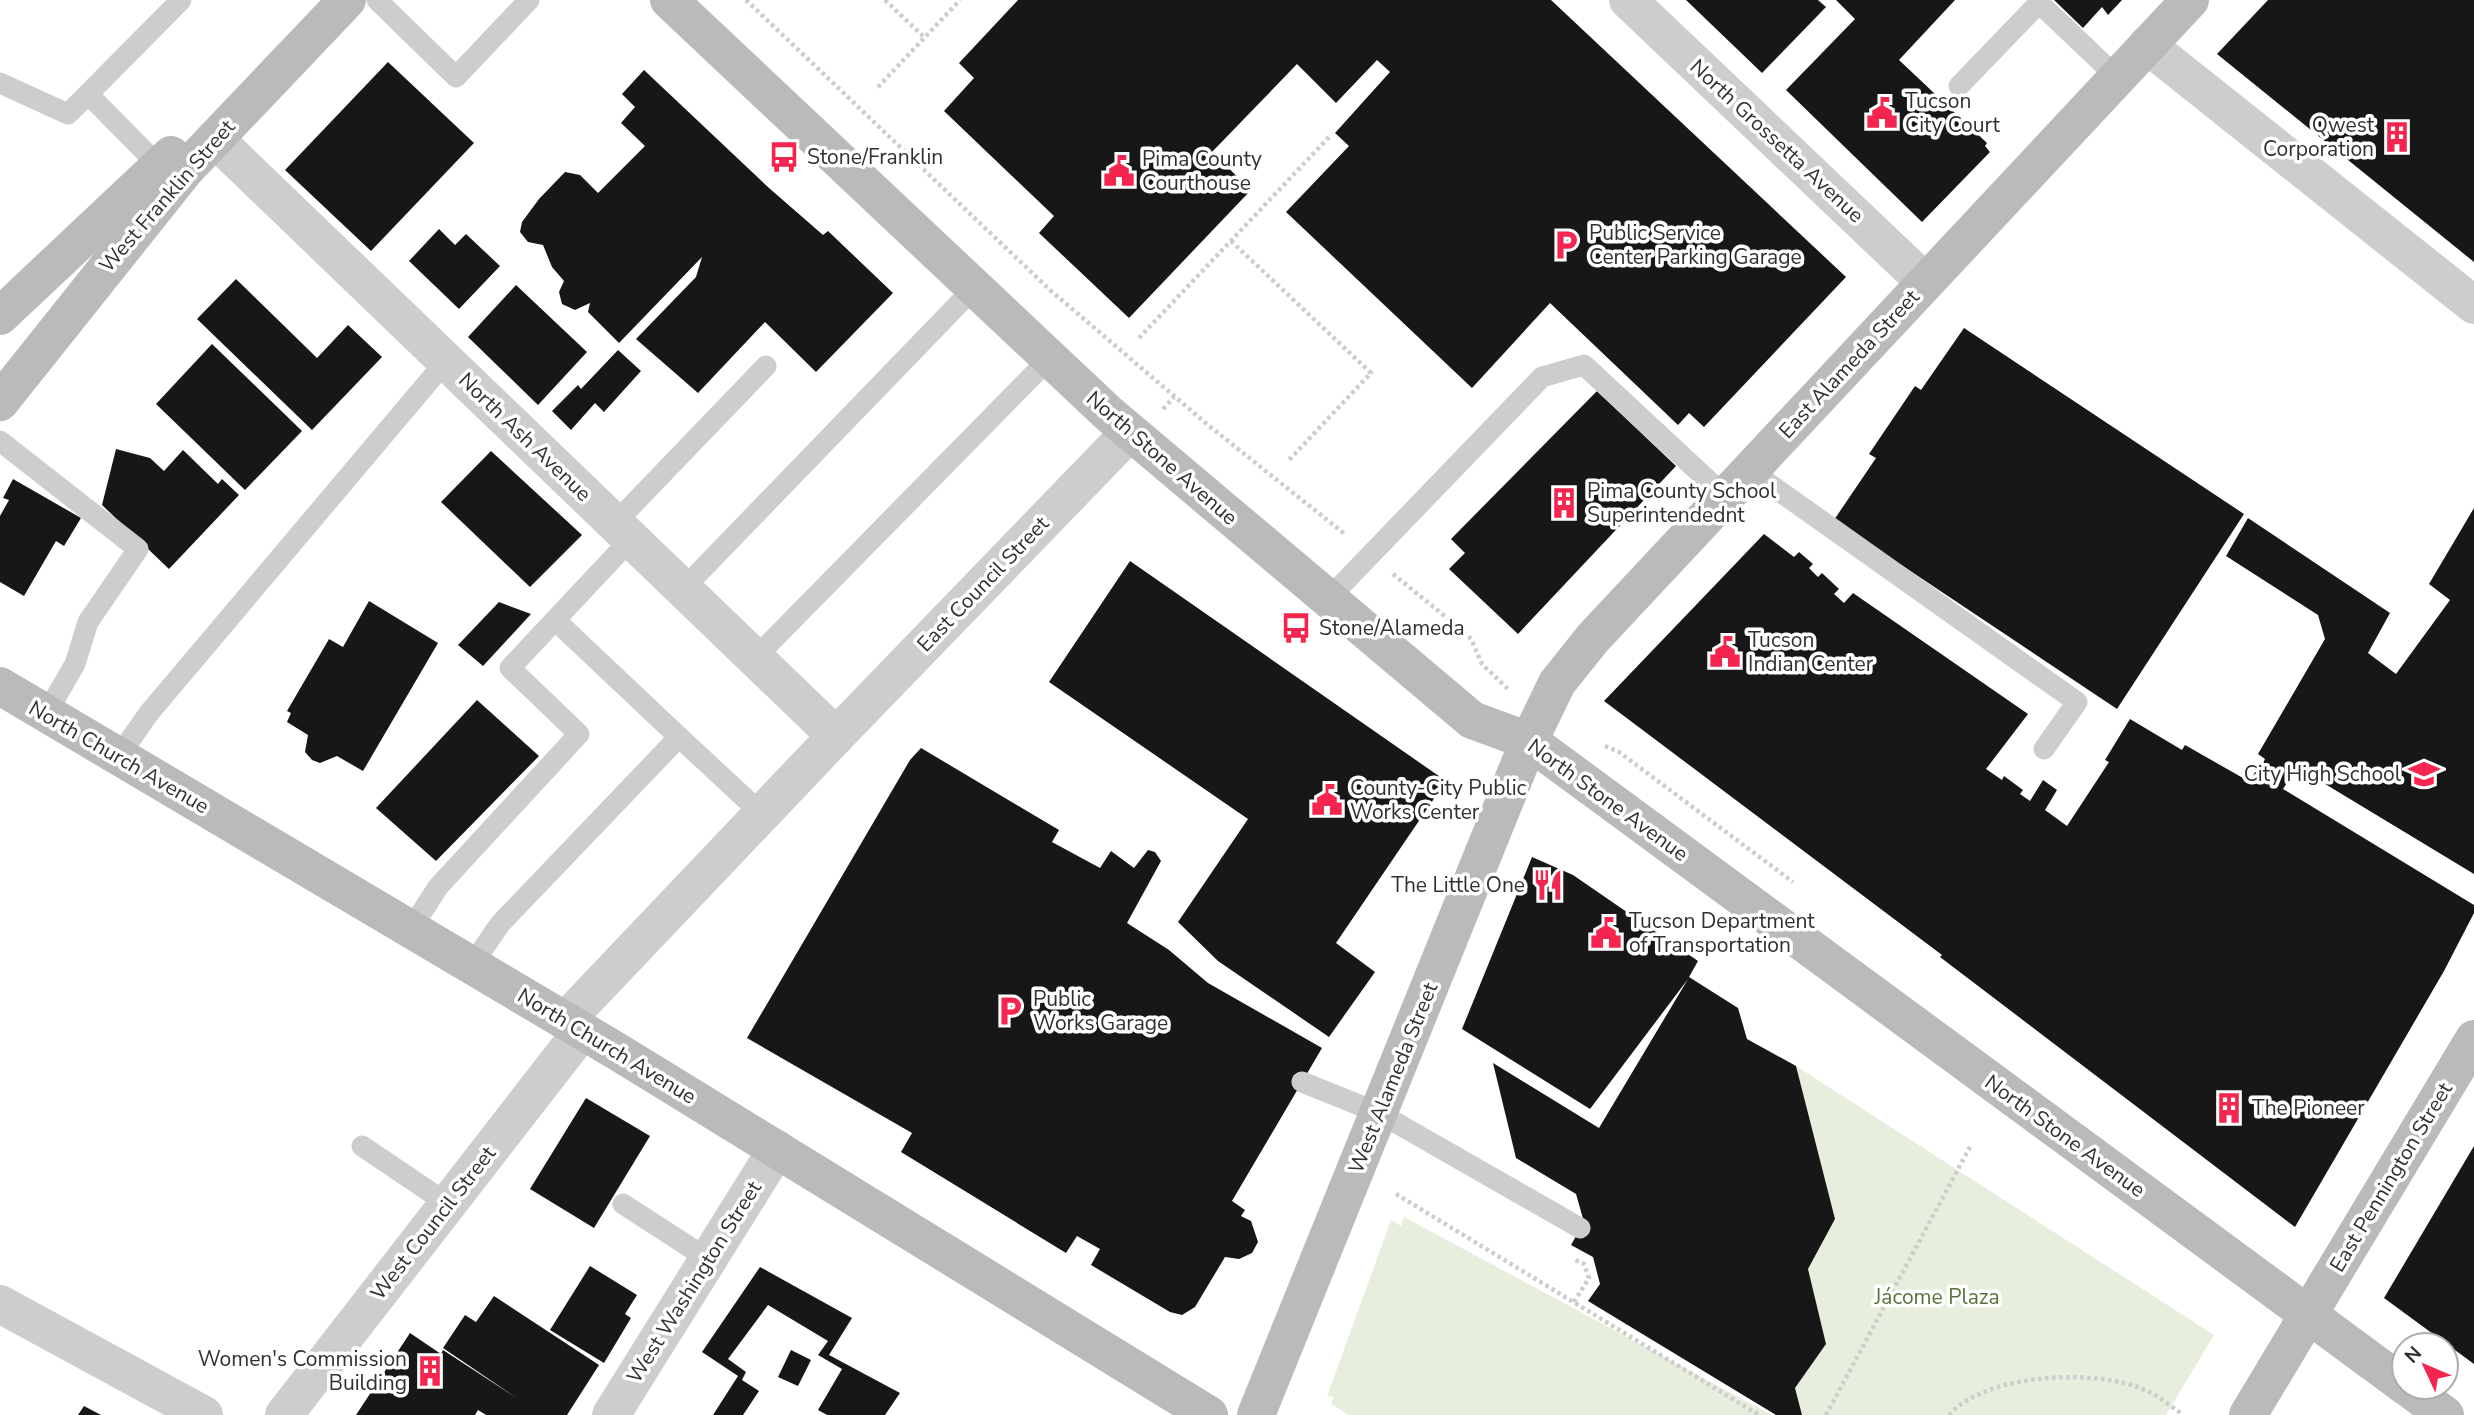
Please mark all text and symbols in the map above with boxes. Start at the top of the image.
street label: North Grossetta Avenue [1684,53,1870,229]
place label: Tucson City Court [1905,87,2001,139]
public building icon: Tucson City Court [1865,96,1899,130]
place label: Qwest Corporation [2263,111,2375,163]
street label: West Franklin Street [93,113,242,278]
building icon: Qwest Corporation [2380,120,2414,154]
bus stop icon: Stone/Franklin [767,140,801,174]
place label: Stone/Franklin [807,143,943,171]
place label: Pima County Courthouse [1142,145,1262,197]
public building icon: Pima County Courthouse [1102,154,1136,188]
place label: Public Service Center Parking Garage [1589,219,1802,271]
parking icon: Public Service Center Parking Garage [1549,228,1583,262]
street label: East Alameda Street [1773,283,1926,444]
street label: North Ash Avenue [453,366,597,508]
street label: North Stone Avenue [1080,385,1244,531]
place label: Pima County School Superintendednt [1587,477,1777,529]
building icon: Pima County School Superintendednt [1547,486,1581,520]
street label: East Council Street [911,510,1055,658]
bus stop icon: Stone/Alameda [1279,611,1313,645]
place label: Stone/Alameda [1319,614,1465,642]
place label: Tucson Indian Center [1748,626,1874,678]
public building icon: Tucson Indian Center [1708,635,1742,669]
street label: North Church Avenue [24,694,214,820]
street label: North Stone Avenue [1522,732,1694,868]
school or university icon: City High School [2407,757,2441,791]
place label: City High School [2244,760,2402,788]
place label: County-City Public Works Center [1350,774,1527,826]
public building icon: County-City Public Works Center [1310,783,1344,817]
restaurant icon: The Little One [1531,868,1565,902]
place label: The Little One [1391,871,1525,899]
place label: Tucson Department of Transportation [1629,907,1815,959]
public building icon: Tucson Department of Transportation [1589,916,1623,950]
street label: West Alameda Street [1342,978,1444,1178]
street label: North Church Avenue [512,982,702,1110]
place label: Public Works Garage [1033,985,1168,1037]
parking icon: Public Works Garage [993,994,1027,1028]
street label: North Stone Avenue [1979,1068,2151,1204]
street label: East Pennington Street [2323,1076,2459,1277]
building icon: The Pioneer [2212,1091,2246,1125]
place label: The Pioneer [2252,1094,2365,1122]
street label: West Council Street [364,1140,502,1306]
street label: West Washington Street [620,1175,768,1388]
park label: Jácome Plaza [1873,1283,2000,1311]
north arrow [2390,1331,2460,1401]
text: N [2399,1341,2428,1369]
place label: Women's Commission Building [198,1345,407,1397]
building icon: Women's Commission Building [413,1354,447,1388]

